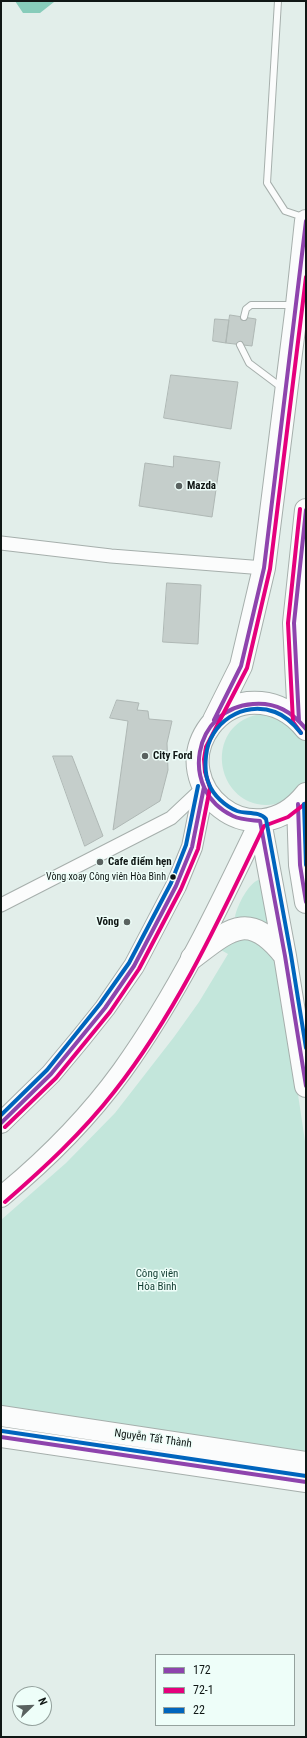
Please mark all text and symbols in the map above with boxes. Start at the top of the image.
place label: Mazda [187,479,216,493]
marker: Mazda [174,481,184,491]
place label: City Ford [153,749,192,763]
marker: City Ford [140,751,150,761]
place label: Cafe điểm hẹn [108,855,172,869]
marker: Cafe điểm hẹn [95,857,105,867]
place label: Vòng xoay Công viên Hòa Bình [46,871,166,883]
marker: Vòng xoay Công viên Hòa Bình [168,872,178,882]
place label: Võng [96,915,119,929]
marker: Võng [122,917,132,927]
park label: Công viên Hòa Bình [136,1267,178,1293]
street label: Nguyễn Tất Thành [113,1427,193,1451]
legend [155,1654,295,1726]
text: 172 [193,1663,211,1677]
text: 72-1 [193,1683,214,1697]
north arrow [12,1686,52,1726]
text: N [35,1696,50,1707]
text: 22 [193,1703,205,1717]

